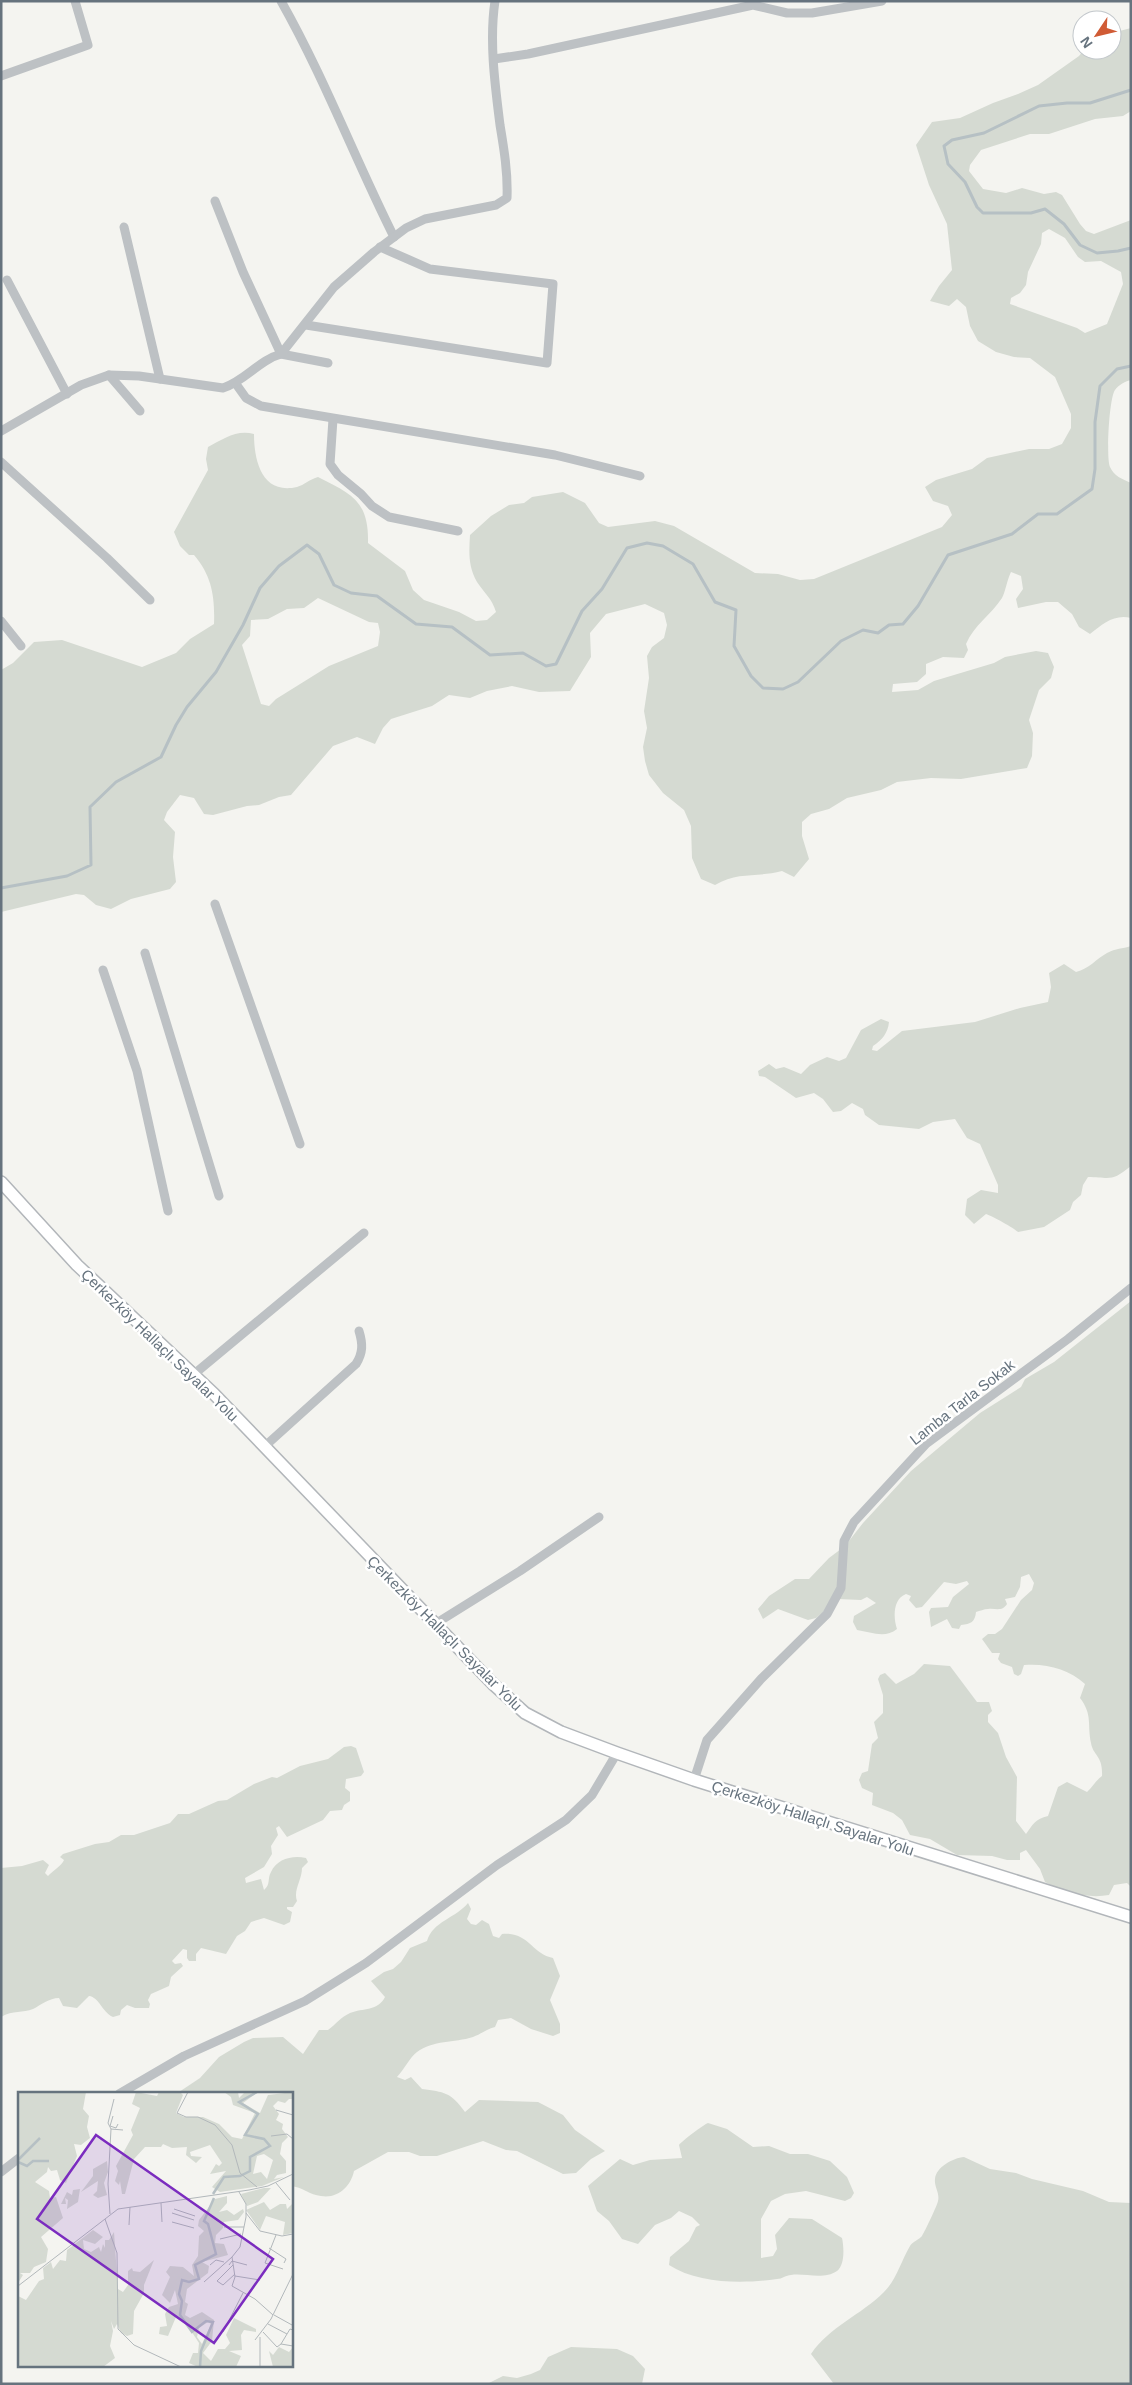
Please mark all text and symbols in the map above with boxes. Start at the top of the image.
north arrow [1072,10,1122,60]
text: N [1077,34,1096,51]
street label: Çerkezköy Hallaçlı Sayalar Yolu [78,1265,242,1425]
street label: Lamba Tarla Sokak [906,1356,1018,1448]
street label: Çerkezköy Hallaçlı Sayalar Yolu [364,1552,526,1714]
street label: Çerkezköy Hallaçlı Sayalar Yolu [710,1777,916,1859]
inset map [18,2092,292,2368]

